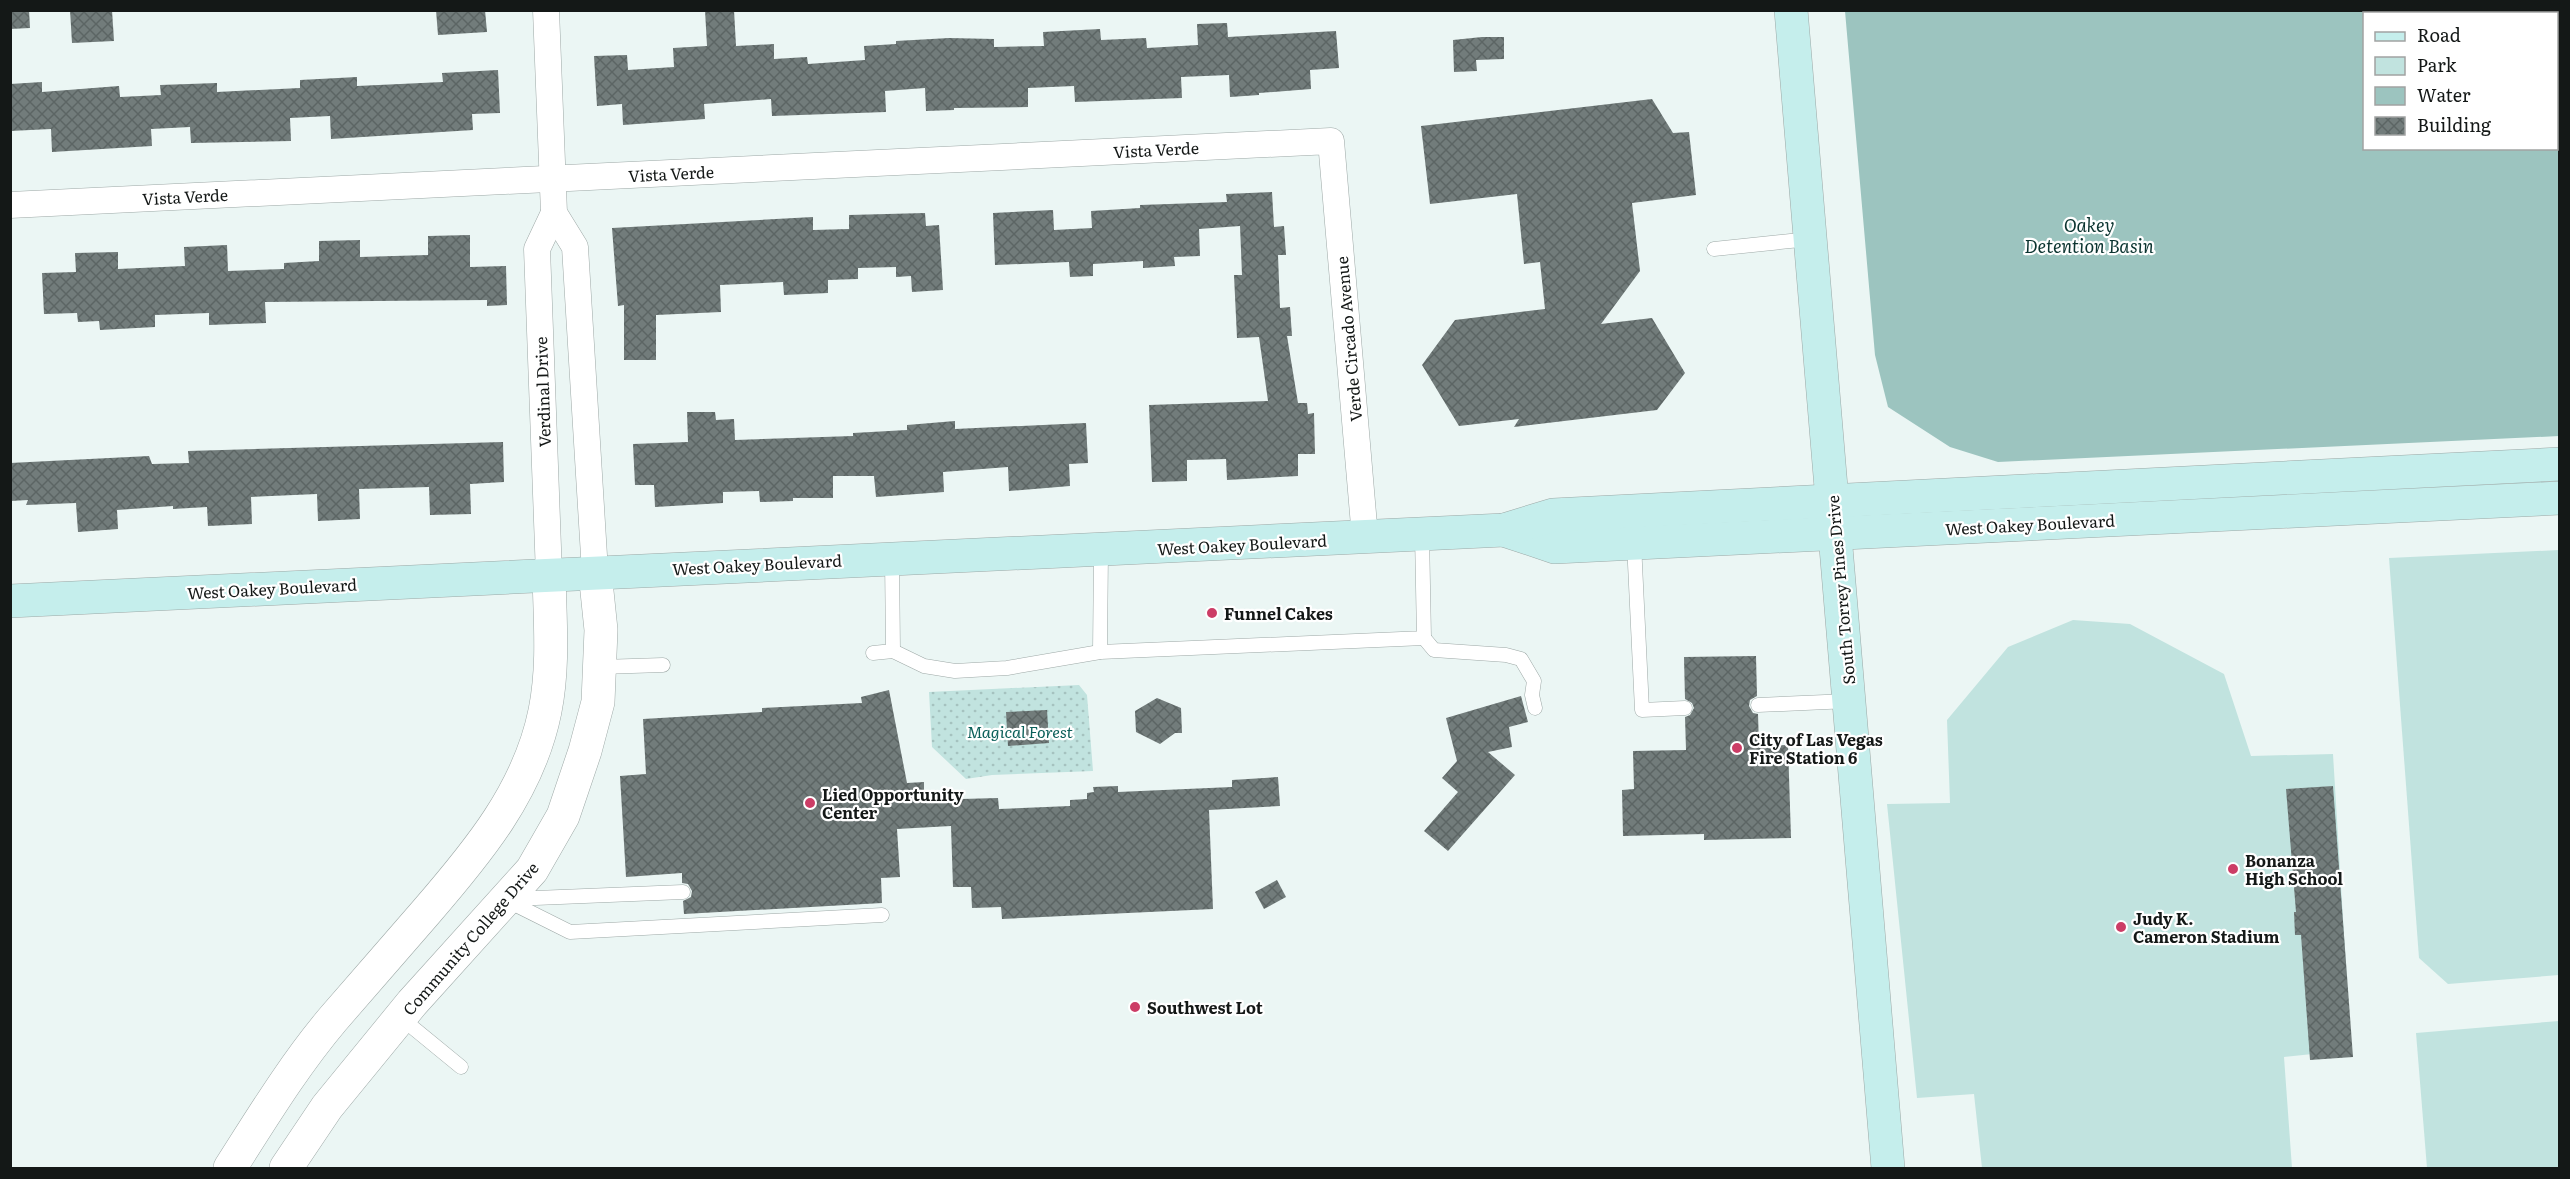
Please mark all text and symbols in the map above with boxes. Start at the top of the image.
legend [2363,12,2558,150]
text: Road [2417,21,2461,48]
text: Park [2417,51,2458,78]
text: Water [2417,81,2471,108]
text: Building [2417,111,2492,138]
street label: Vista Verde [1113,135,1199,163]
street label: Vista Verde [628,159,714,187]
street label: Vista Verde [142,182,228,210]
water label: Oakey Detention Basin [2024,211,2154,259]
street label: Verde Circado Avenue [1329,255,1367,423]
street label: Verdinal Drive [528,336,556,448]
street label: South Torrey Pines Drive [1820,494,1860,686]
street label: West Oakey Boulevard [1945,508,2116,540]
street label: West Oakey Boulevard [1157,528,1328,560]
street label: West Oakey Boulevard [672,548,843,580]
street label: West Oakey Boulevard [187,572,358,604]
place label: Funnel Cakes [1224,601,1333,625]
marker: Funnel Cakes [1205,606,1219,620]
park label: Magical Forest [967,719,1074,743]
place label: City of Las Vegas Fire Station 6 [1749,727,1883,769]
marker: City of Las Vegas Fire Station 6 [1730,741,1744,755]
place label: Lied Opportunity Center [822,782,964,824]
marker: Lied Opportunity Center [803,796,817,810]
place label: Bonanza High School [2245,848,2343,890]
street label: Community College Drive [396,856,544,1020]
marker: Bonanza High School [2226,862,2240,876]
place label: Judy K. Cameron Stadium [2133,906,2280,948]
marker: Judy K. Cameron Stadium [2114,920,2128,934]
place label: Southwest Lot [1147,995,1263,1019]
marker: Southwest Lot [1128,1000,1142,1014]

